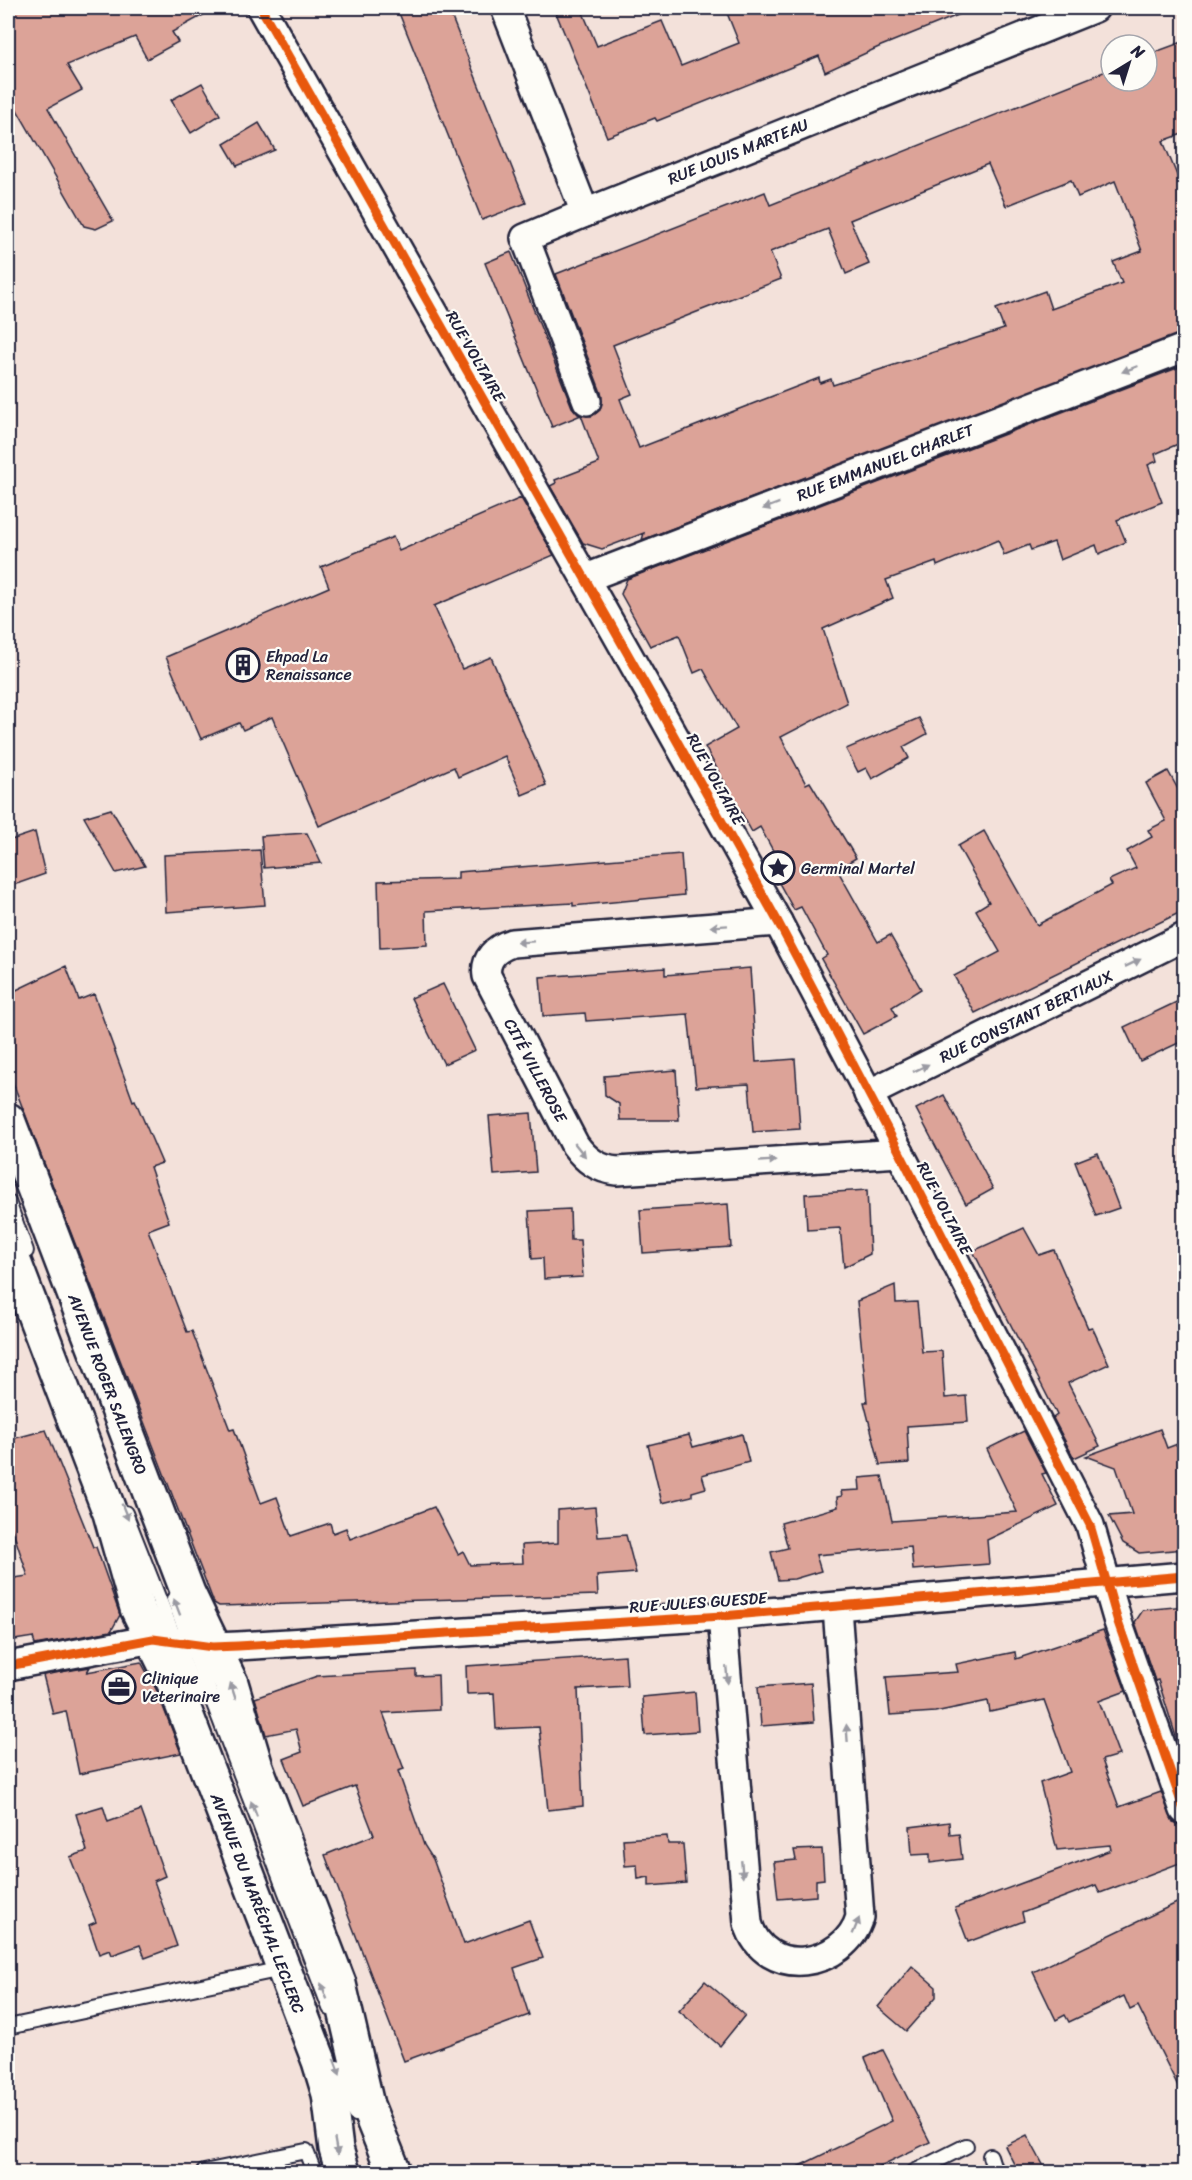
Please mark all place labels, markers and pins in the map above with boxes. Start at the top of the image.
place label: Ehpad La Renaissance [266,642,352,689]
building icon: Ehpad La Renaissance [225,647,261,683]
place icon: Germinal Martel [760,850,796,886]
place label: Germinal Martel [801,854,915,883]
place label: Clinique Veterinaire [142,1664,220,1711]
office icon: Clinique Veterinaire [101,1669,137,1705]

